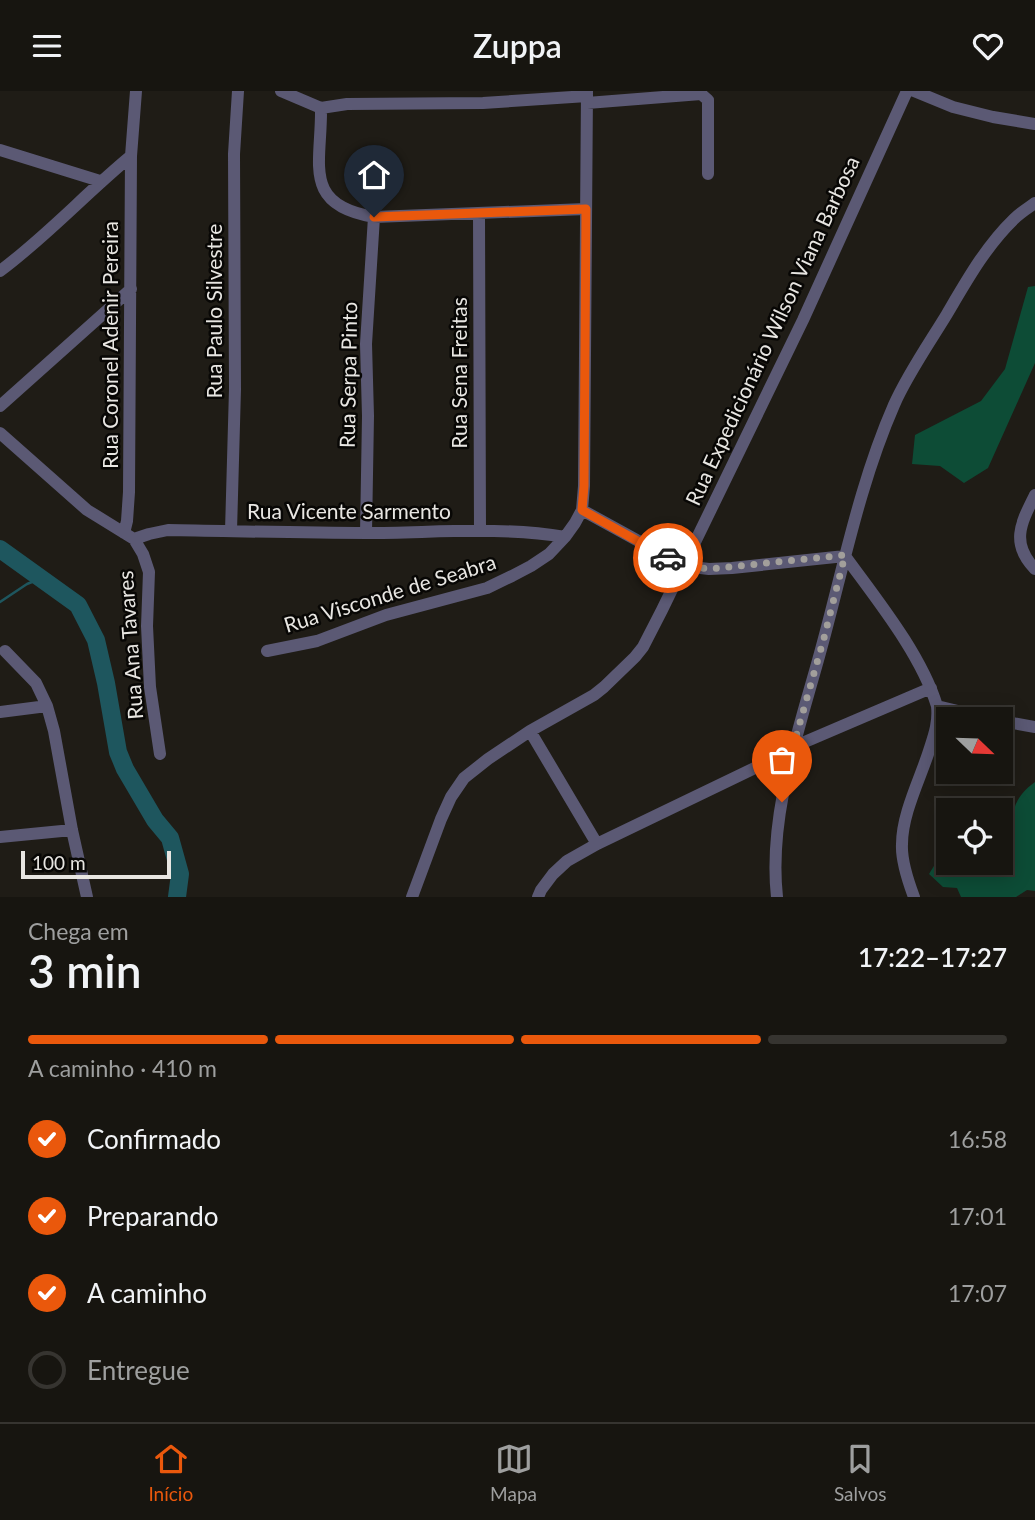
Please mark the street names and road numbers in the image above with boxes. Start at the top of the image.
street label: Rua Expedicionário Wilson Viana Barbosa [680,152,864,509]
street label: Rua Coronel Adenir Pereira [97,221,122,469]
street label: Rua Paulo Silvestre [201,224,226,398]
street label: Rua Sena Freitas [446,297,471,449]
street label: Rua Serpa Pinto [334,301,361,448]
street label: Rua Vicente Sarmento [247,498,451,523]
street label: Rua Visconde de Seabra [281,548,499,637]
street label: Rua Ana Tavares [112,570,147,720]

